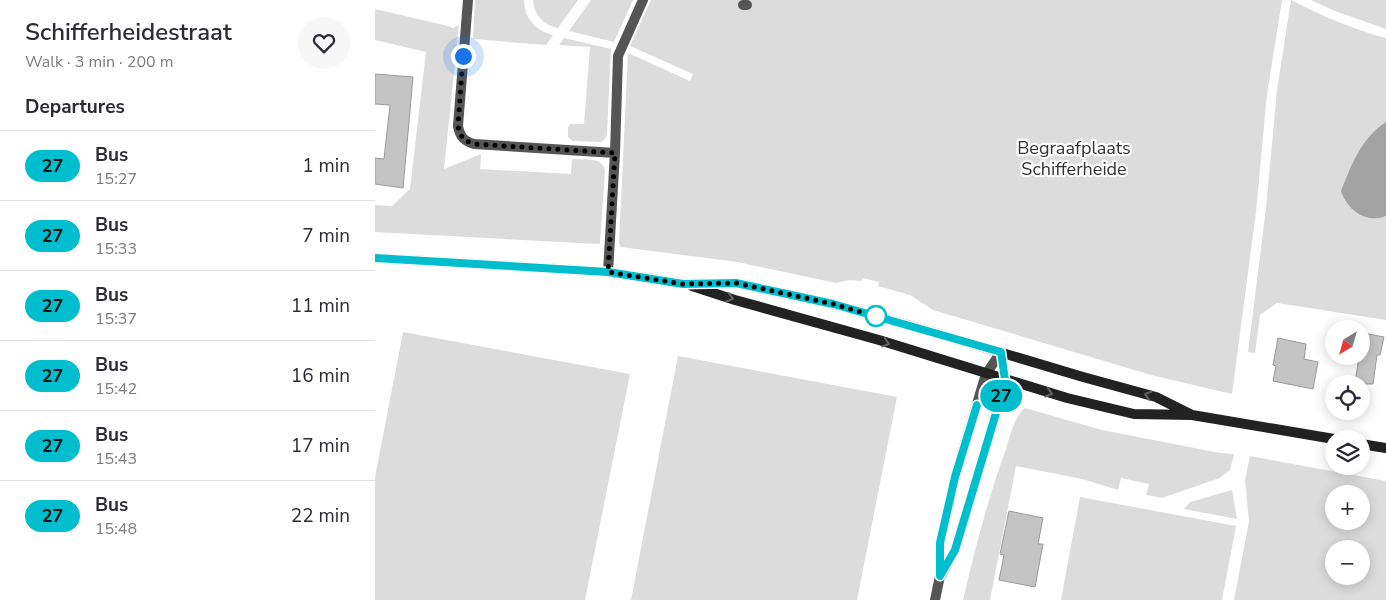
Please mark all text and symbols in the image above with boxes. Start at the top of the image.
text: Schifferheidestraat [25,16,232,48]
button: heart [298,17,350,69]
your location [451,44,476,69]
text: Walk · 3 min · 200 m [25,51,173,73]
text: Departures [25,94,125,120]
park label: Begraafplaats Schifferheide [1017,136,1131,181]
text: Bus [95,142,128,168]
text: 1 min [302,153,350,179]
text: 27 [42,154,63,178]
text: 15:27 [95,168,137,190]
text: Bus [95,212,128,238]
text: 7 min [302,223,350,249]
text: 27 [42,224,63,248]
text: 15:33 [95,238,137,260]
text: Bus [95,282,128,308]
text: 11 min [291,293,350,319]
one-way arrow [725,293,734,303]
text: 27 [42,294,63,318]
unlabelled marker [865,305,887,327]
text: 15:37 [95,308,137,330]
north arrow [1325,320,1370,365]
map controls [1325,320,1370,585]
one-way arrow [882,337,890,347]
text: Bus [95,352,128,378]
text: 16 min [291,363,350,389]
text: 27 [42,364,63,388]
button: locate [1325,375,1370,420]
text: 15:42 [95,378,137,400]
line badge: 27 [979,380,1023,412]
text: 27 [990,384,1012,408]
one-way arrow [1045,387,1053,397]
one-way arrow [1144,390,1152,400]
text: Bus [95,422,128,448]
button: layers [1325,430,1370,475]
text: 17 min [291,433,350,459]
text: 27 [42,434,63,458]
text: 15:43 [95,448,137,470]
button: + [1325,485,1370,530]
text: Bus [95,492,128,518]
text: 22 min [291,503,350,529]
text: 27 [42,504,63,528]
text: 15:48 [95,518,137,540]
button: − [1325,540,1370,585]

